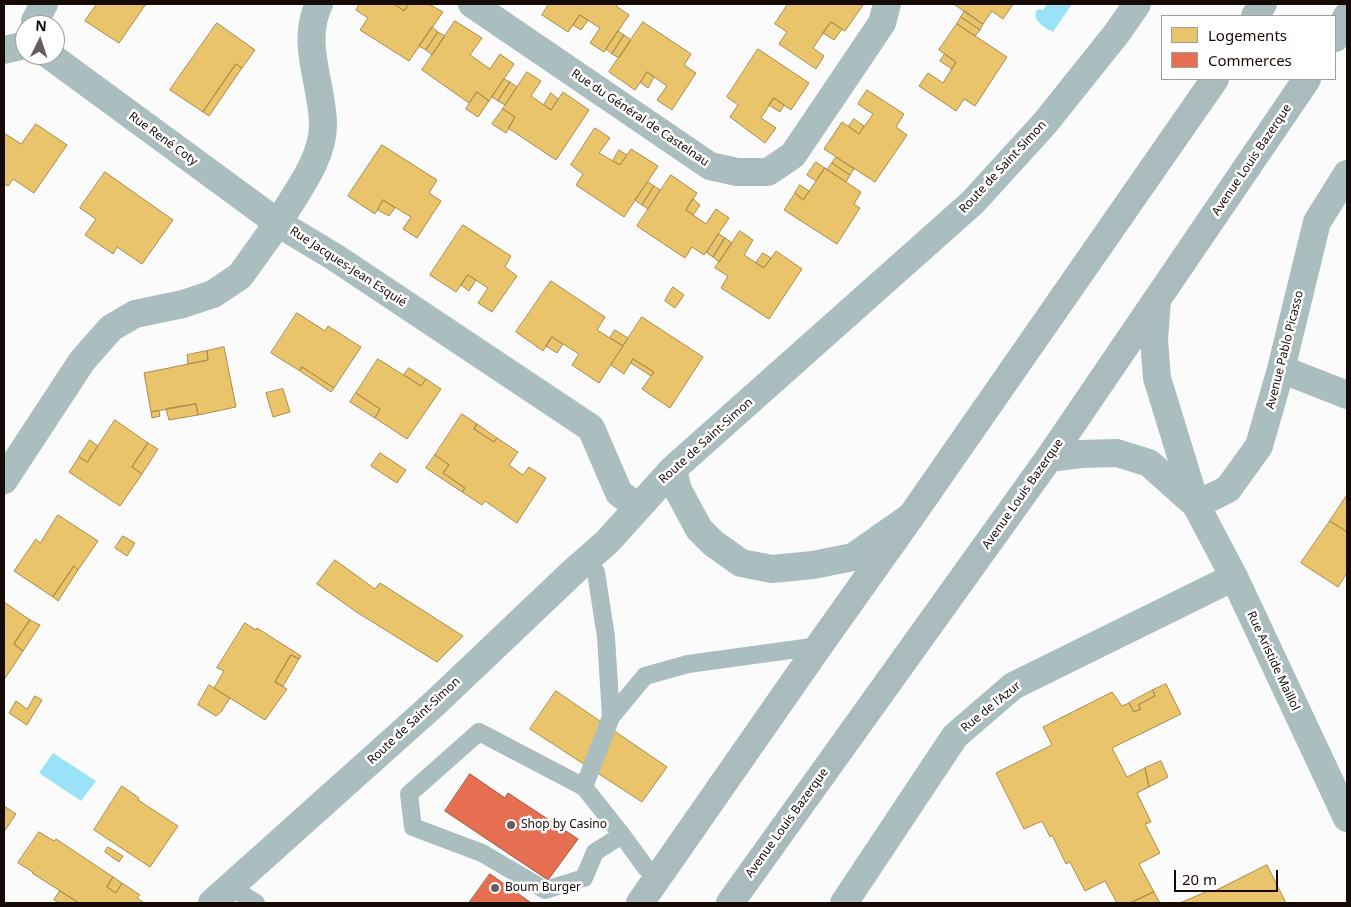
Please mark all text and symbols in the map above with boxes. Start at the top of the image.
north arrow [15,15,65,65]
legend [1161,15,1336,80]
text: N [35,16,47,35]
text: Logements [1208,25,1287,45]
text: Commerces [1208,50,1292,70]
street label: Rue du Général de Castelnau [568,66,712,170]
street label: Avenue Louis Bazerque [1209,102,1295,218]
street label: Rue René Coty [126,109,200,169]
street label: Route de Saint-Simon [956,118,1050,216]
street label: Rue Jacques-Jean Esquié [287,224,409,310]
street label: Avenue Pablo Picasso [1263,289,1307,411]
street label: Route de Saint-Simon [656,395,756,487]
street label: Avenue Louis Bazerque [979,436,1067,552]
street label: Rue Aristide Maillol [1244,609,1302,713]
street label: Route de Saint-Simon [365,674,463,768]
street label: Rue de l'Azur [958,679,1024,735]
street label: Avenue Louis Bazerque [743,766,831,880]
place label: Shop by Casino [521,818,607,832]
marker: Shop by Casino [505,819,517,831]
scale bar [1176,860,1280,892]
text: 20 m [1182,869,1217,889]
place label: Boum Burger [505,881,581,895]
marker: Boum Burger [489,882,501,894]

